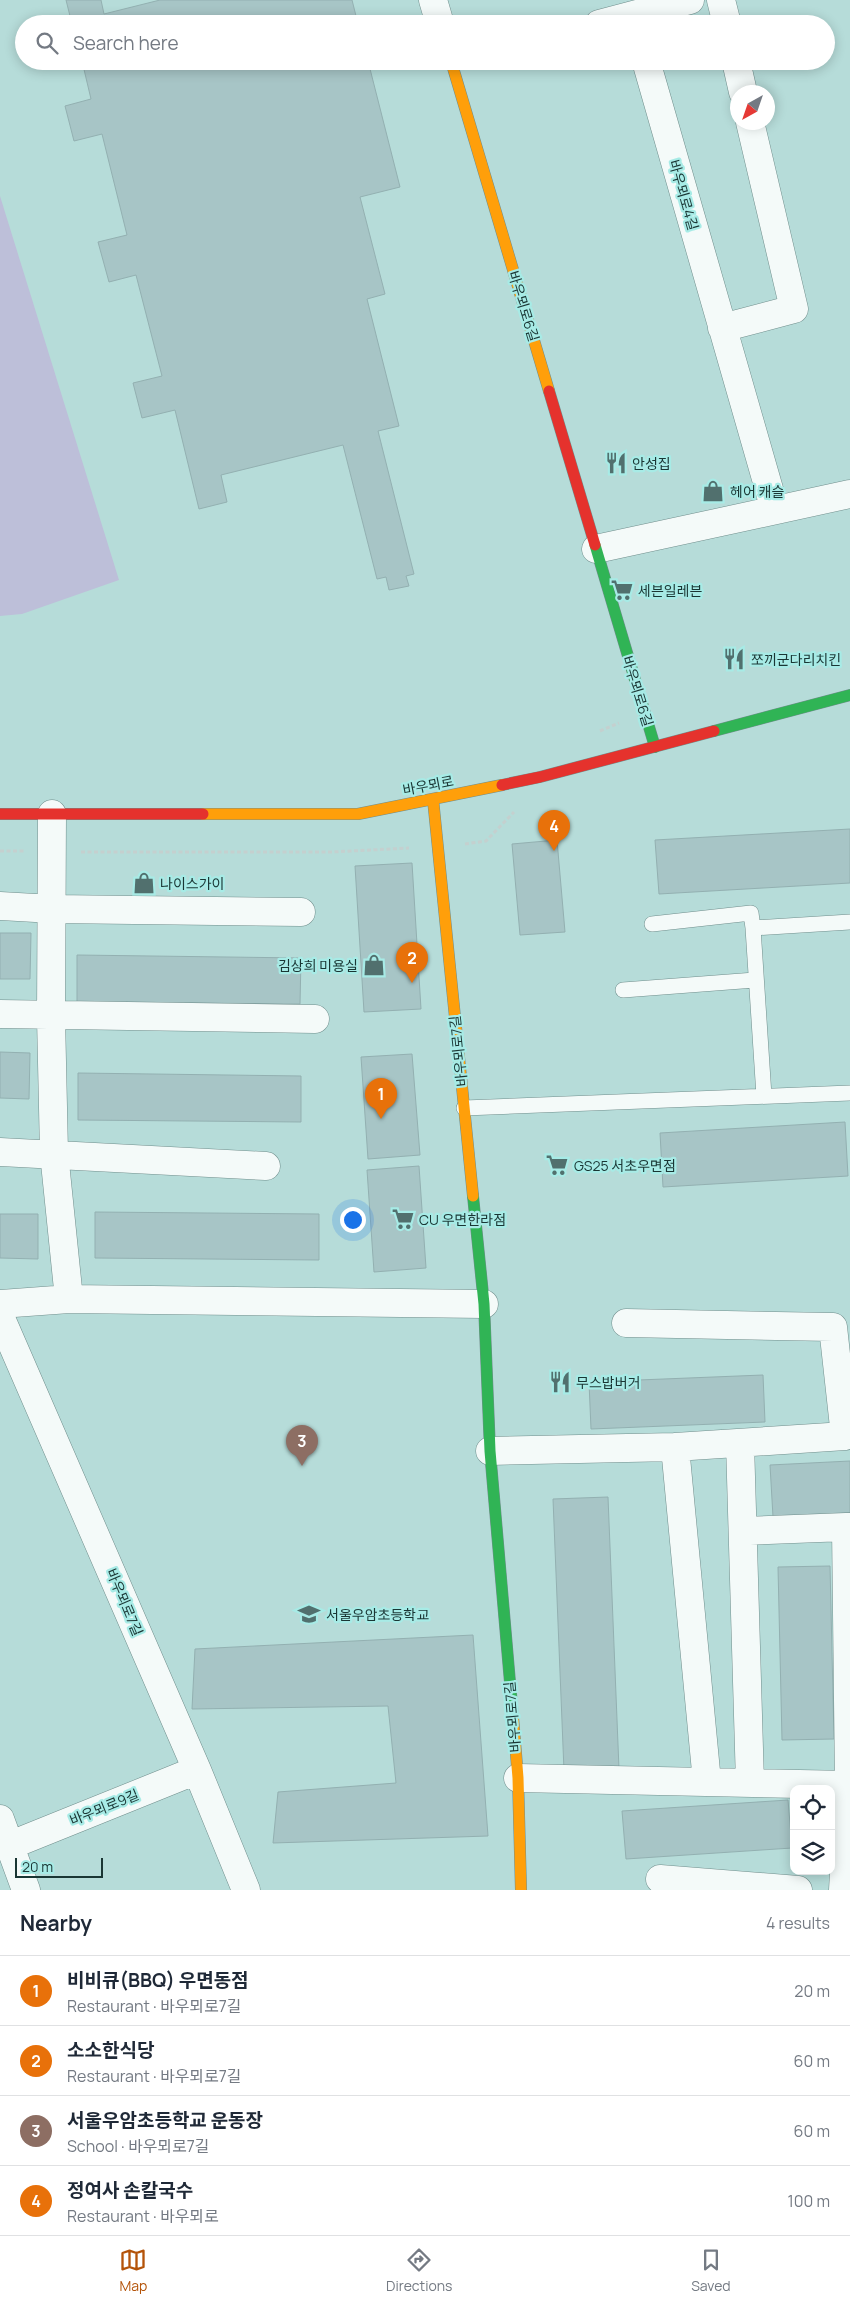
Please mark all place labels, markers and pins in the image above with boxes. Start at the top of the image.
restaurant icon: 안성집 [603,450,629,476]
place label: 안성집 [632,454,671,473]
shop icon: 헤어 캐슬 [700,478,726,504]
place label: 헤어 캐슬 [730,482,784,501]
supermarket icon: 세븐일레븐 [609,577,635,603]
place label: 세븐일레븐 [638,581,703,600]
restaurant icon: 쪼끼군다리치킨 [721,646,747,672]
place label: 쪼끼군다리치킨 [751,650,841,669]
pin: 4 [538,810,570,851]
shop icon: 나이스가이 [131,870,157,896]
place label: 나이스가이 [160,874,224,893]
pin: 2 [396,942,428,983]
shop icon: 김상희 미용실 [361,952,387,978]
place label: 김상희 미용실 [278,956,358,975]
pin: 1 [365,1078,397,1119]
supermarket icon: GS25 서초우면점 [544,1152,570,1178]
place label: GS25 서초우면점 [574,1156,676,1175]
supermarket icon: CU 우면한라점 [390,1206,416,1232]
place label: CU 우면한라점 [419,1210,506,1229]
restaurant icon: 무스밥버거 [547,1369,573,1395]
place label: 무스밥버거 [576,1373,640,1392]
pin: 3 [286,1425,318,1466]
school or university icon: 서울우암초등학교 [296,1601,322,1627]
place label: 서울우암초등학교 [326,1605,429,1624]

